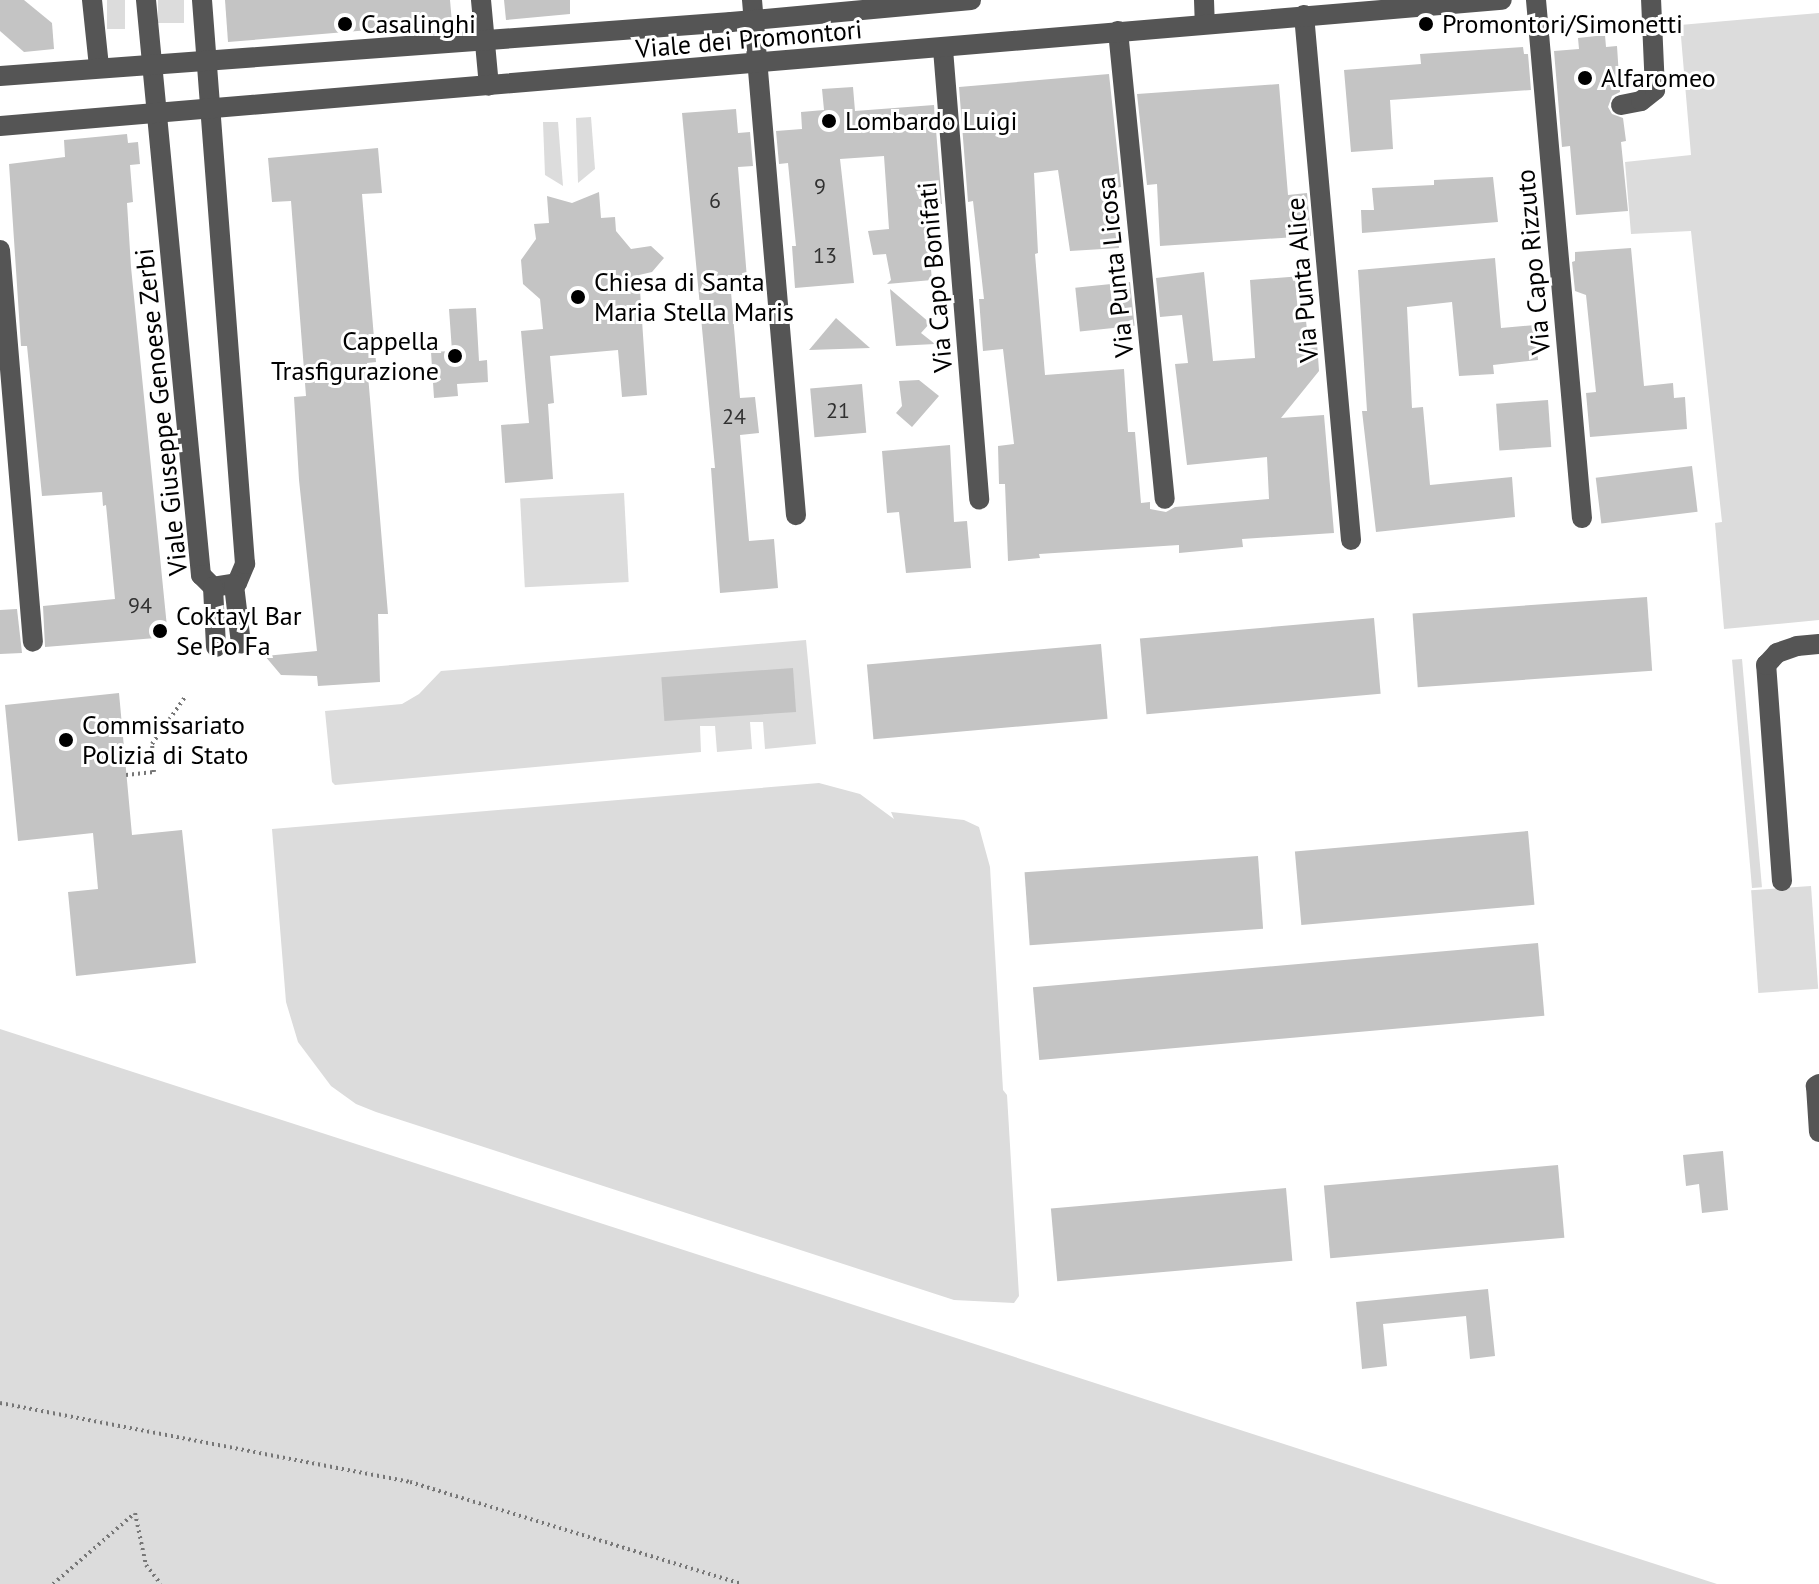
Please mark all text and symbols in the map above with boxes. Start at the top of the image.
place label: Casalinghi [361,8,476,40]
place label: Promontori/Simonetti [1442,8,1683,40]
street label: Viale dei Promontori [634,14,864,64]
marker: Casalinghi [336,15,354,33]
marker: Promontori/Simonetti [1417,15,1435,33]
place label: Alfaromeo [1601,62,1716,94]
marker: Alfaromeo [1576,69,1594,87]
place label: Lombardo Luigi [845,105,1017,137]
marker: Lombardo Luigi [820,112,838,130]
street label: Via Capo Rizzuto [1509,168,1557,356]
house number: 9 [814,174,826,200]
street label: Via Punta Licosa [1090,175,1140,359]
street label: Via Capo Bonifati [911,180,959,374]
house number: 6 [709,188,721,214]
street label: Via Punta Alice [1279,196,1325,364]
house number: 13 [813,243,837,269]
street label: Viale Giuseppe Genoese Zerbi [128,247,194,577]
place label: Chiesa di Santa Maria Stella Maris [594,266,794,328]
marker: Chiesa di Santa Maria Stella Maris [569,288,587,306]
place label: Cappella Trasfigurazione [271,325,439,386]
marker: Cappella Trasfigurazione [446,347,464,365]
house number: 21 [826,398,850,424]
house number: 24 [722,404,746,430]
house number: 94 [128,593,152,619]
place label: Coktayl Bar Se Po Fa [176,600,302,662]
marker: Coktayl Bar Se Po Fa [151,622,169,640]
place label: Commissariato Polizia di Stato [82,709,248,770]
marker: Commissariato Polizia di Stato [57,731,75,749]

